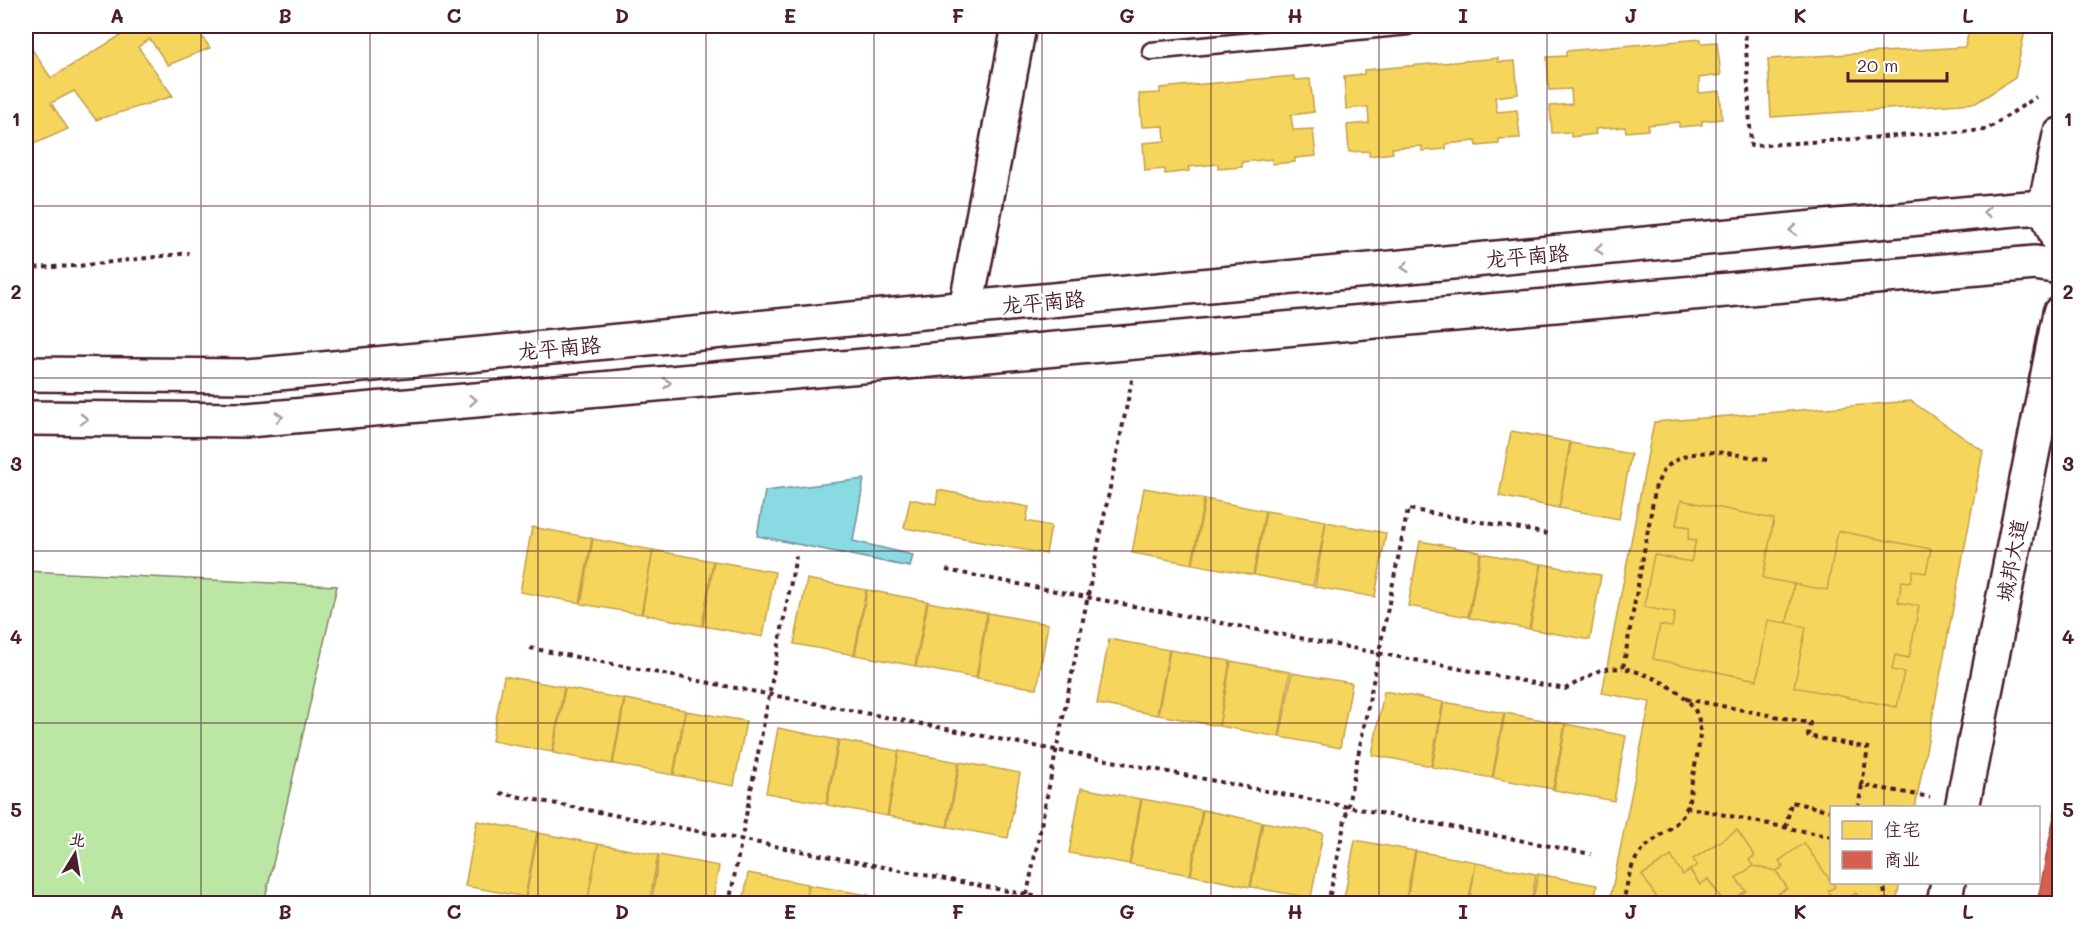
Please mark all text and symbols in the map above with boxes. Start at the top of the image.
text: A [110,2,124,28]
text: B [278,2,292,28]
text: C [447,2,462,28]
text: D [615,2,629,28]
text: E [784,2,796,28]
text: F [952,2,965,28]
text: G [1119,2,1135,28]
text: H [1287,2,1303,28]
text: I [1458,2,1468,28]
text: J [1624,2,1638,28]
text: K [1793,2,1807,28]
text: L [1962,2,1974,28]
scale bar [1848,45,1947,83]
text: 20 m [1857,53,1898,77]
text: 1 [12,105,20,131]
text: 1 [2064,105,2072,131]
one-way arrow [1983,205,1992,218]
one-way arrow [1788,223,1797,236]
street label: 龙平南路 [1484,238,1570,272]
one-way arrow [1594,242,1603,255]
one-way arrow [1400,260,1409,273]
text: 2 [10,278,22,304]
text: 2 [2062,278,2074,304]
street label: 龙平南路 [1000,284,1086,318]
street label: 龙平南路 [516,330,602,364]
one-way arrow [663,377,672,390]
one-way arrow [469,394,478,407]
one-way arrow [274,411,283,424]
one-way arrow [79,413,88,425]
text: 3 [10,450,22,476]
text: 3 [2062,450,2074,476]
street label: 城邦大道 [1990,516,2032,604]
text: 4 [10,623,23,649]
text: 4 [2062,623,2075,649]
text: 5 [10,796,22,822]
text: 5 [2062,796,2074,822]
legend [1830,806,2040,884]
text: 住宅 [1884,817,1920,841]
north arrow [45,824,105,884]
text: 北 [68,827,88,851]
text: 商业 [1884,847,1920,871]
text: A [110,898,124,924]
text: B [278,898,292,924]
text: C [447,898,462,924]
text: D [615,898,629,924]
text: E [784,898,796,924]
text: F [952,898,965,924]
text: G [1119,898,1135,924]
text: H [1287,898,1303,924]
text: I [1458,898,1468,924]
text: J [1624,898,1638,924]
text: K [1793,898,1807,924]
text: L [1962,898,1974,924]

